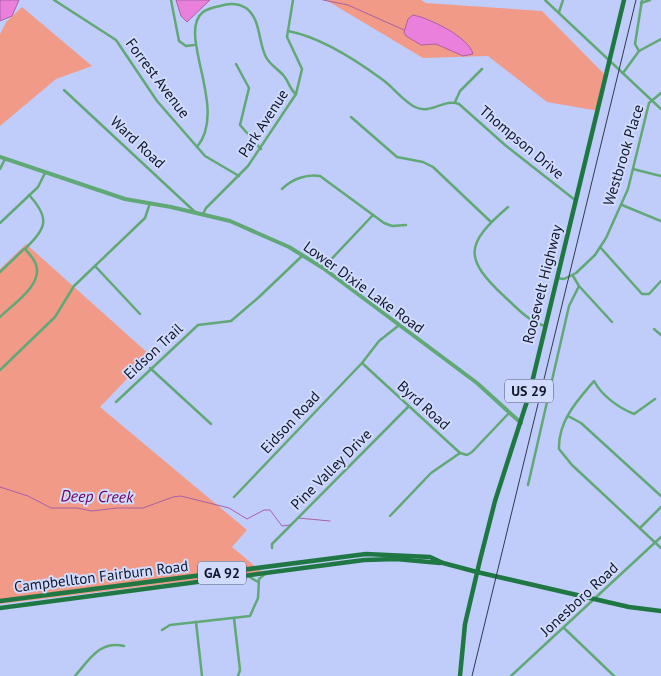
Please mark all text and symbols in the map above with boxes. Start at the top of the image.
street label: Forrest Avenue [122,34,194,122]
street label: Park Avenue [234,85,292,161]
street label: Thompson Drive [476,101,568,183]
street label: Westbrook Place [599,102,647,208]
street label: Ward Road [107,112,169,172]
street label: Roosevelt Highway [518,223,566,345]
street label: Lower Dixie Lake Road [300,237,428,337]
street label: Eidson Trail [119,318,187,383]
street label: Byrd Road [394,376,454,434]
road number: US 29 [505,380,553,402]
street label: Eidson Road [256,387,324,457]
street label: Pine Valley Drive [286,424,376,514]
water label: Deep Creek [61,485,134,507]
street label: Campbellton Fairburn Road [13,556,189,596]
street label: Jonesboro Road [535,558,622,641]
road number: GA 92 [198,562,246,584]

